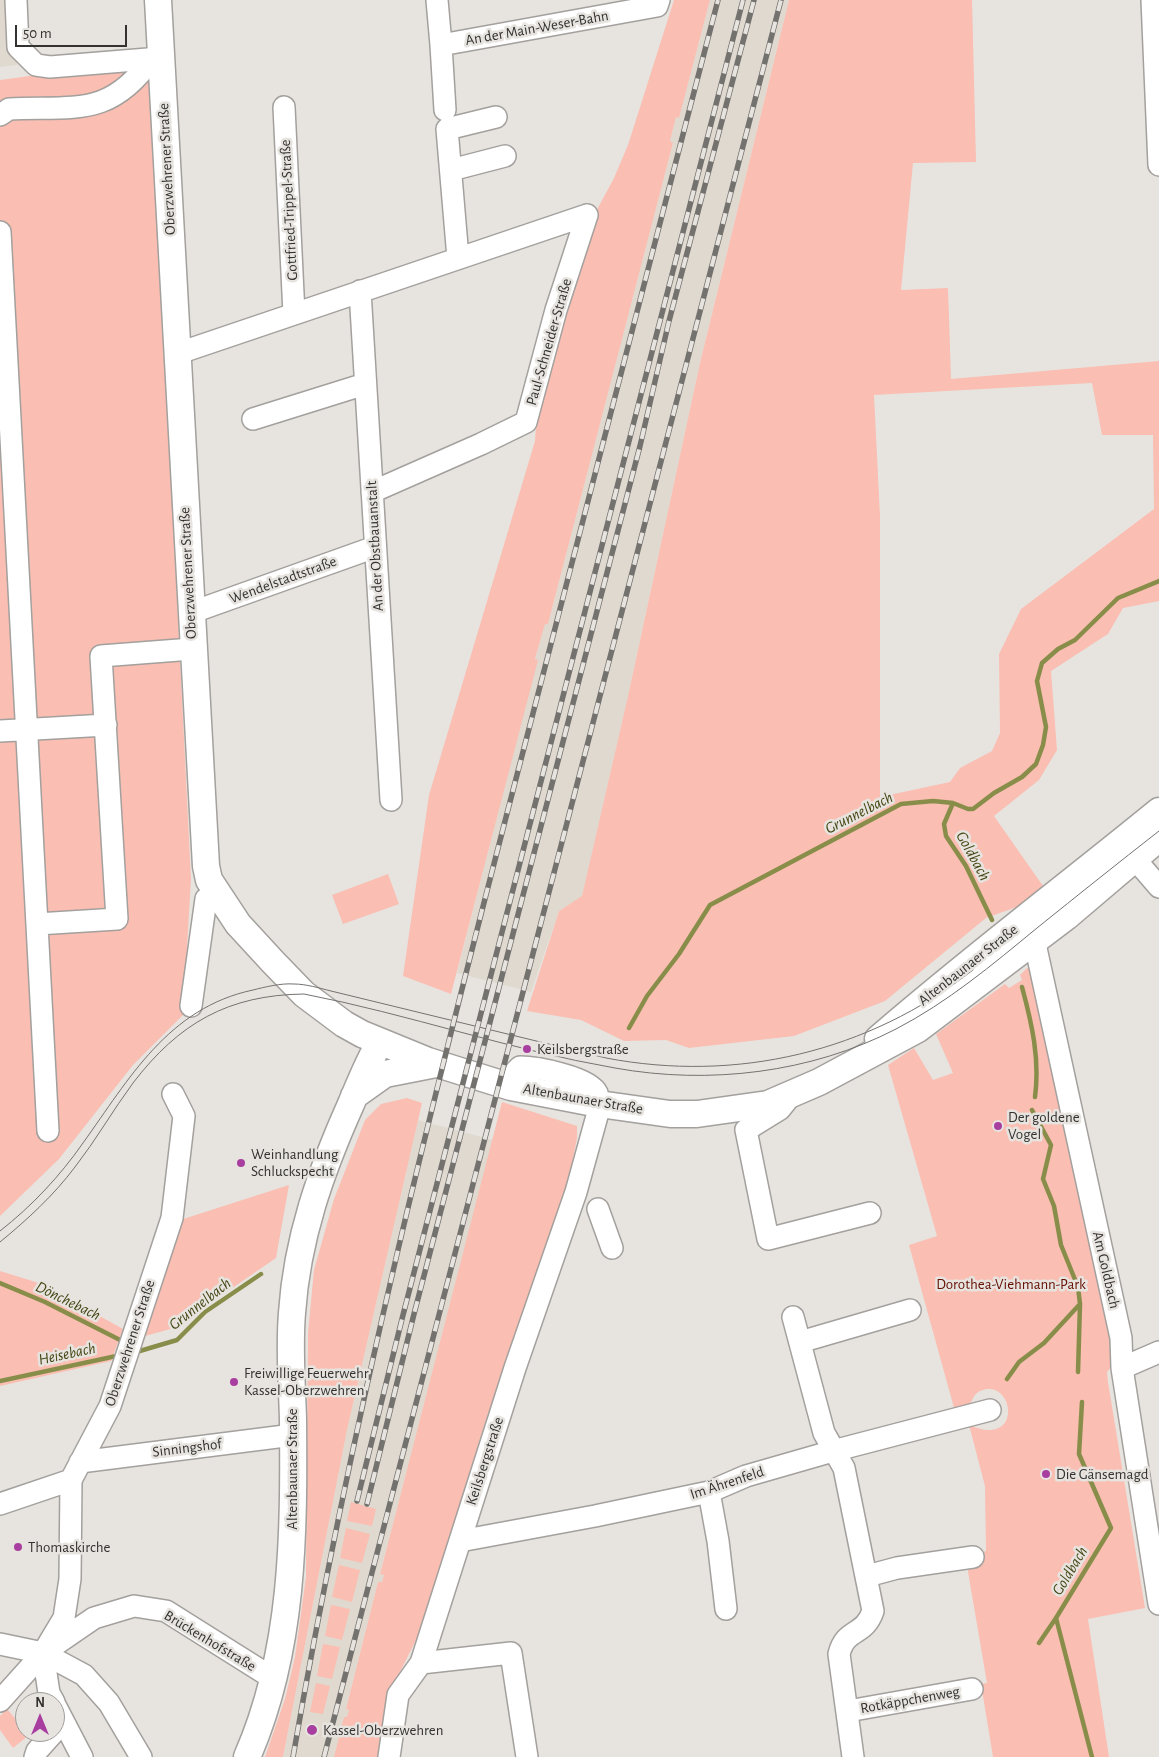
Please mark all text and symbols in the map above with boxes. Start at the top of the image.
street label: An der Main-Weser-Bahn [464,7,610,49]
scale bar [18,15,130,47]
text: 50 m [23,26,52,41]
street label: Oberzwehrener Straße [155,103,179,235]
street label: Gottfried-Trippel-Straße [276,139,302,281]
street label: Paul-Schneider-Straße [522,276,576,408]
street label: An der Obstbauanstalt [363,480,387,612]
street label: Oberzwehrener Straße [176,507,200,639]
street label: Wendelstadtstraße [227,552,339,608]
water label: Grunnelbach [822,788,896,838]
water label: Goldbach [952,828,994,884]
street label: Altenbaunaer Straße [915,921,1021,1009]
place label: Keilsbergstraße [537,1040,629,1058]
marker: Keilsbergstraße [521,1043,533,1055]
street label: Altenbaunaer Straße [522,1080,644,1118]
place label: Der goldene Vogel [1008,1108,1080,1143]
marker: Der goldene Vogel [992,1120,1004,1132]
place label: Weinhandlung Schluckspecht [251,1145,338,1180]
marker: Weinhandlung Schluckspecht [235,1157,247,1169]
street label: Am Goldbach [1088,1230,1124,1310]
water label: Grunnelbach [165,1274,235,1334]
park label: Dorothea-Viehmann-Park [936,1275,1086,1293]
water label: Dönchebach [32,1277,104,1325]
street label: Oberzwehrener Straße [101,1277,159,1409]
water label: Heisebach [37,1339,97,1369]
place label: Freiwillige Feuerwehr Kassel-Oberzwehren [244,1364,369,1399]
marker: Freiwillige Feuerwehr Kassel-Oberzwehren [228,1376,240,1388]
street label: Altenbaunaer Straße [283,1408,301,1530]
street label: Keilsbergstraße [462,1415,508,1507]
street label: Sinningshof [151,1435,223,1461]
street label: Im Ährenfeld [688,1463,766,1503]
place label: Die Gänsemagd [1056,1465,1149,1483]
marker: Die Gänsemagd [1040,1468,1052,1480]
place label: Thomaskirche [28,1538,110,1556]
marker: Thomaskirche [12,1541,24,1553]
water label: Goldbach [1048,1543,1092,1599]
street label: Brückenhofstraße [161,1607,259,1675]
street label: Rotkäppchenweg [859,1682,961,1718]
north arrow [15,1692,65,1742]
text: N [35,1696,45,1710]
place label: Kassel-Oberzwehren [323,1721,443,1739]
marker: Kassel-Oberzwehren [305,1723,319,1737]

